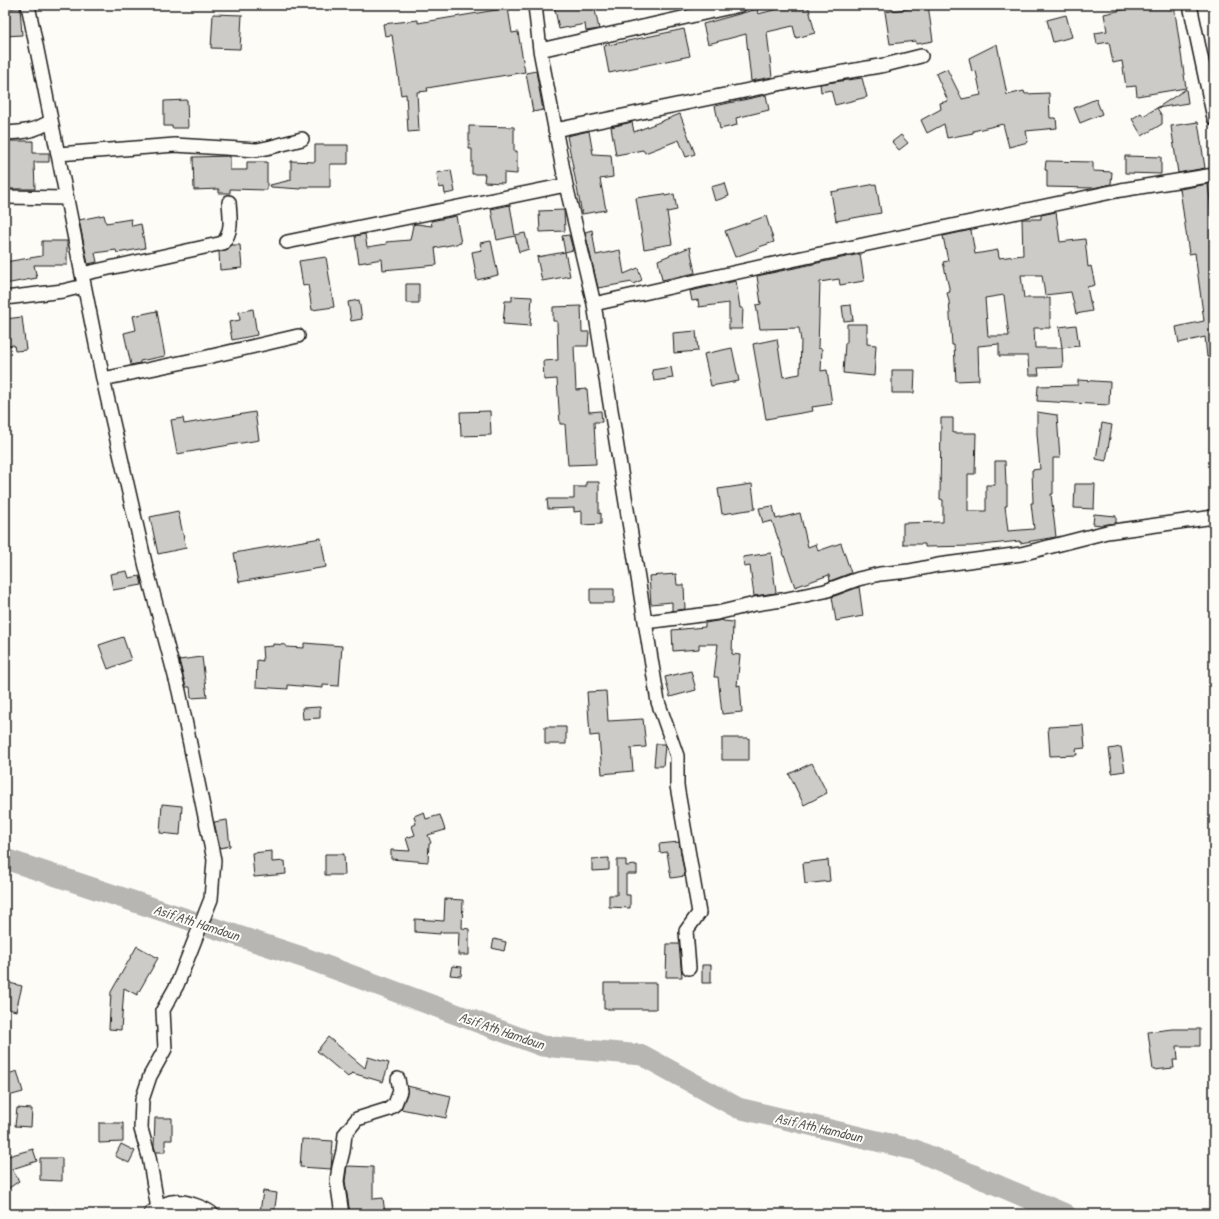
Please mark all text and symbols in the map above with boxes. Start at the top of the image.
water label: Asif Ath Hamdoun [152,899,244,945]
water label: Asif Ath Hamdoun [457,1007,549,1054]
water label: Asif Ath Hamdoun [774,1108,866,1147]

